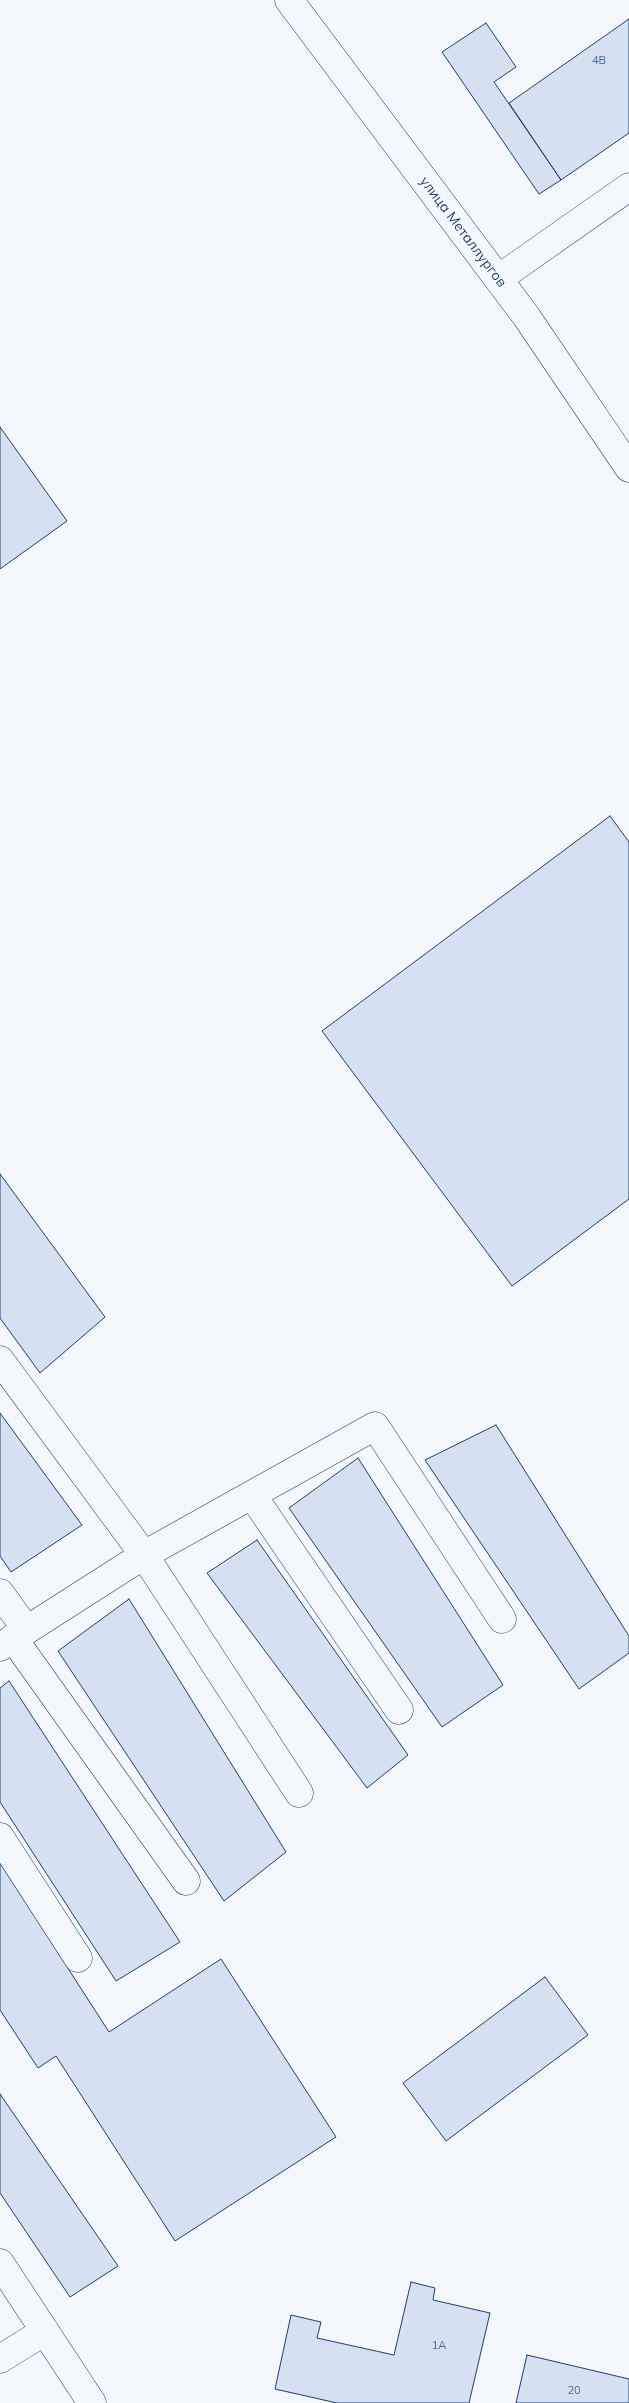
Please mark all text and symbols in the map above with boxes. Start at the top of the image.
house number: 4В [592,54,606,68]
street label: улица Металлургов [416,173,510,291]
house number: 1А [432,2339,446,2353]
house number: 20 [567,2384,581,2398]

